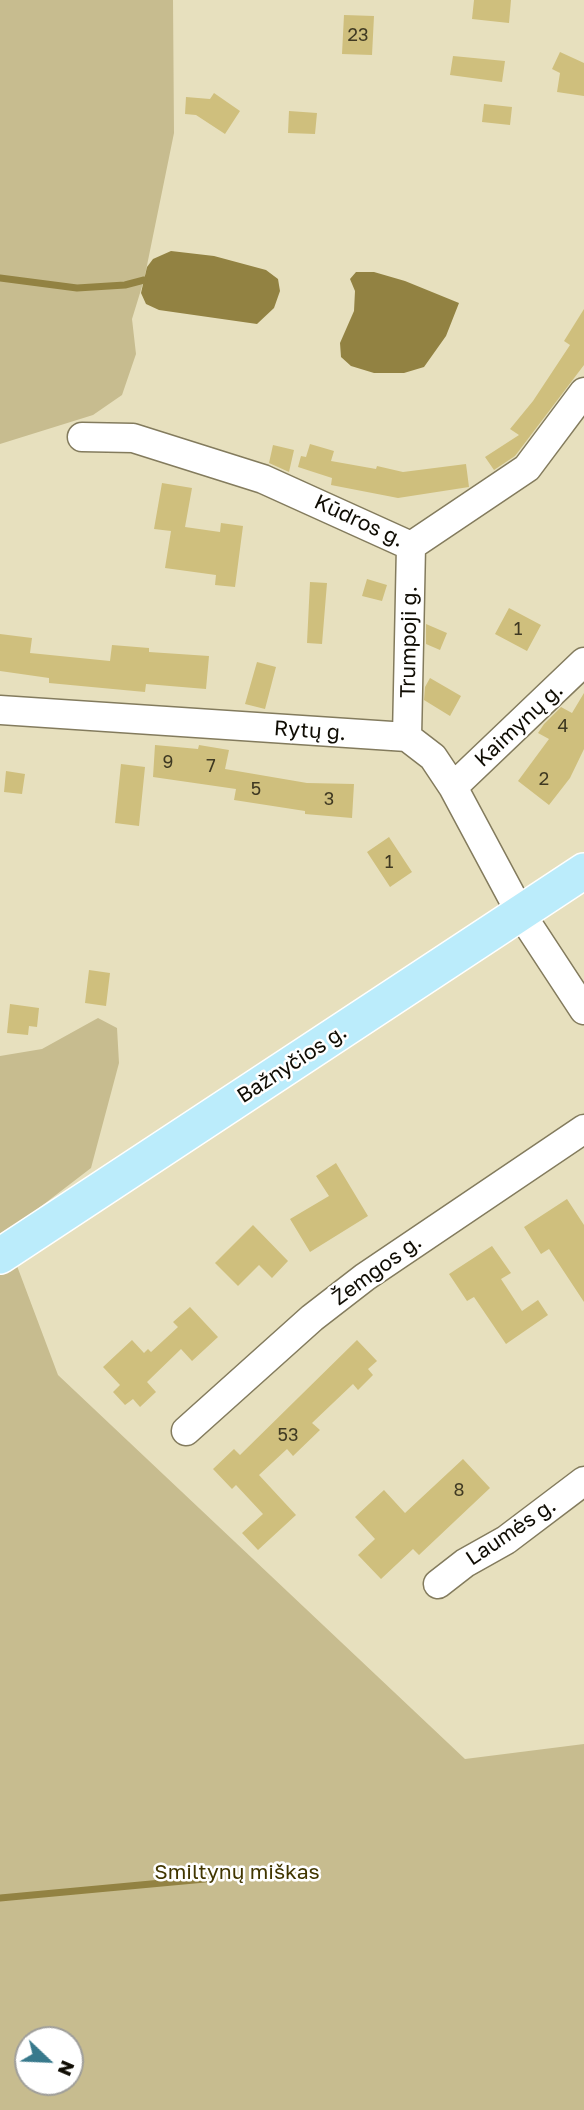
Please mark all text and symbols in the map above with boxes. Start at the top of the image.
house number: 23 [348,24,368,46]
street label: Kūdros g. [310,489,408,553]
street label: Trumpoji g. [395,586,423,698]
house number: 1 [514,618,522,640]
street label: Kaimynų g. [470,678,568,772]
house number: 4 [558,715,568,737]
street label: Rytų g. [273,716,347,746]
house number: 9 [163,751,173,773]
house number: 7 [206,755,216,777]
house number: 2 [539,768,549,790]
house number: 5 [251,778,261,800]
house number: 3 [324,788,334,810]
house number: 1 [385,851,393,873]
street label: Bažnyčios g. [232,1019,352,1109]
street label: Žemgos g. [328,1229,426,1311]
house number: 53 [278,1424,298,1446]
house number: 8 [454,1479,464,1501]
street label: Laumės g. [461,1493,561,1571]
park label: Smiltynų miškas [154,1859,320,1885]
north arrow [14,2026,84,2096]
text: N [54,2057,80,2080]

